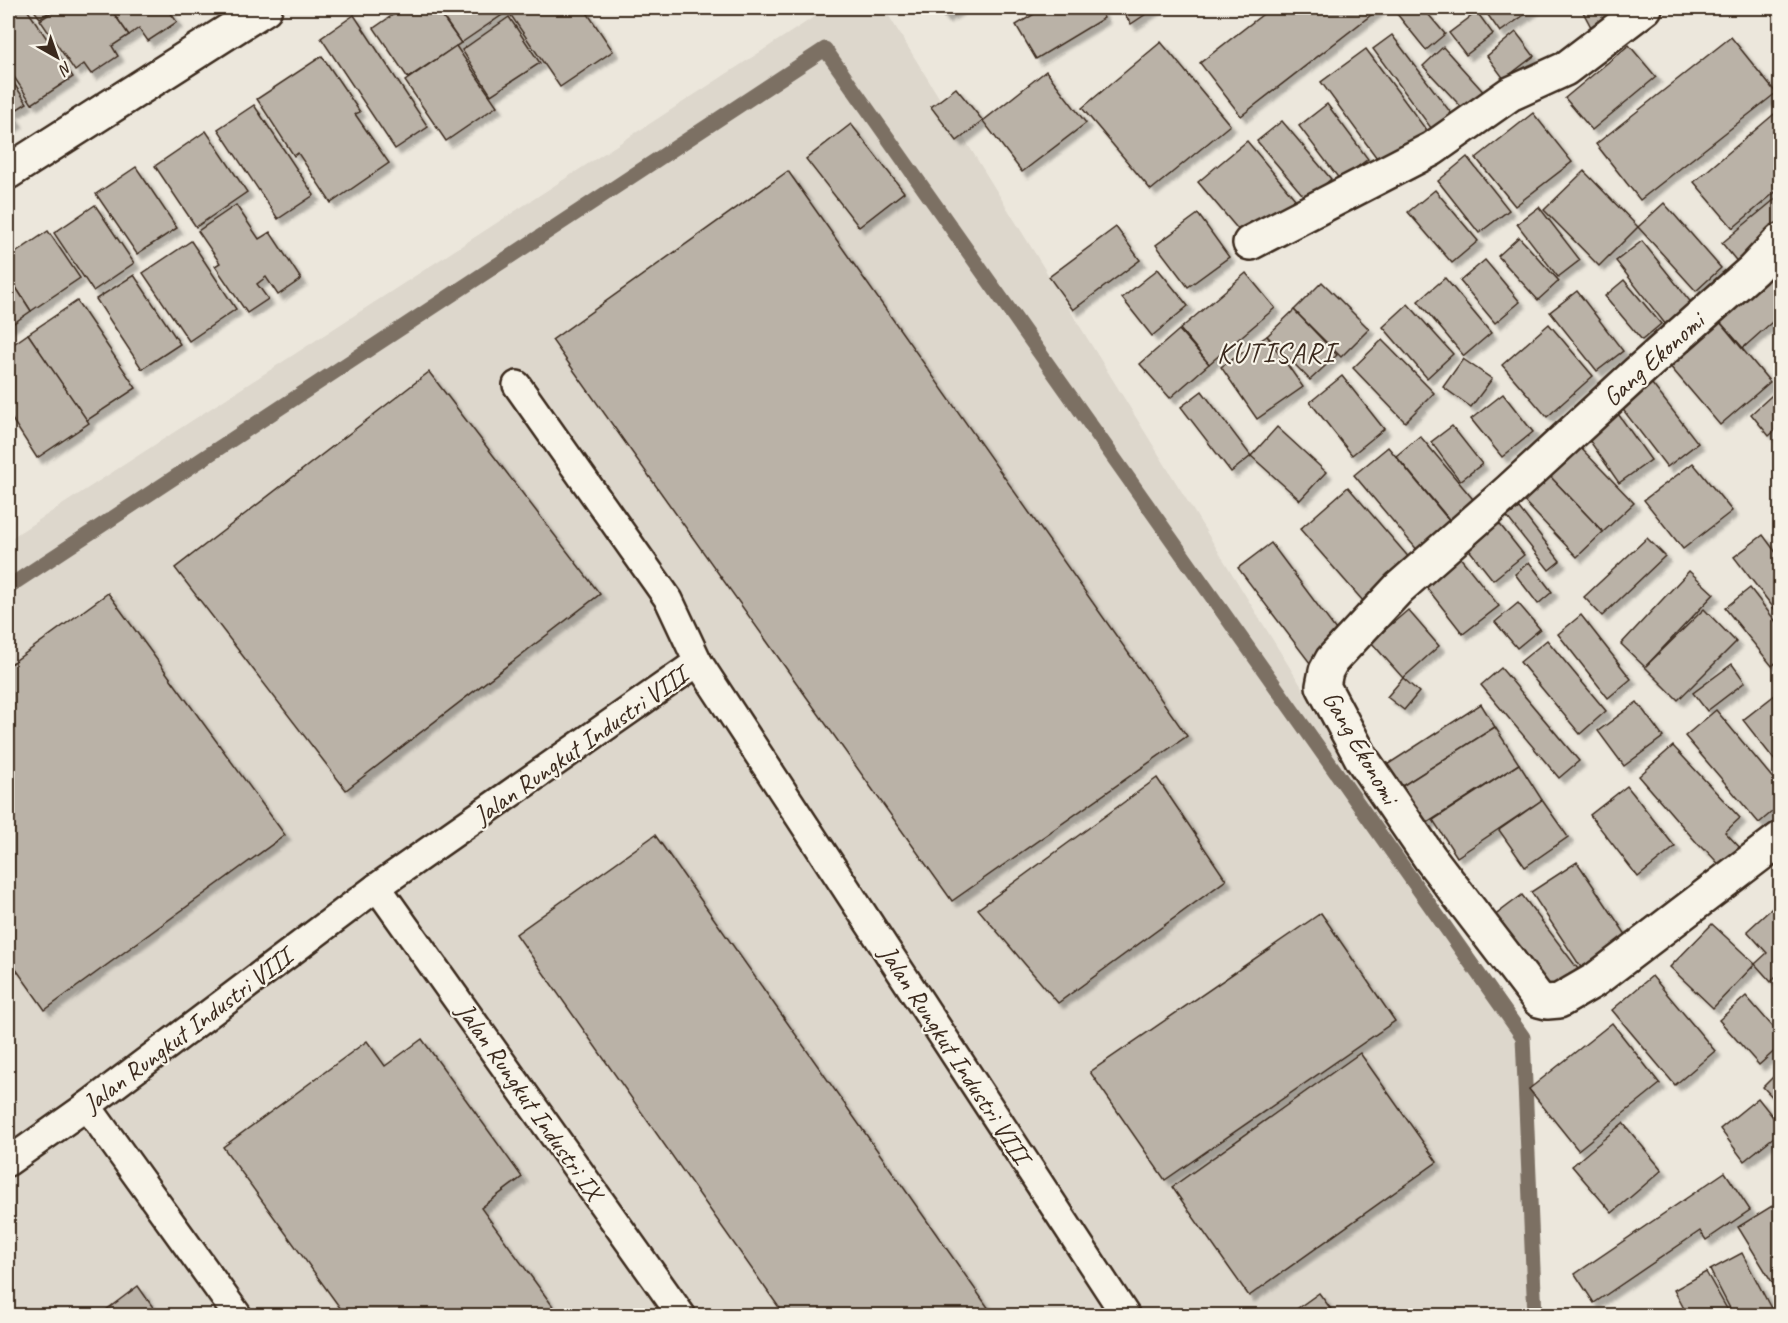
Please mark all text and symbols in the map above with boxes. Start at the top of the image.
north arrow [27,27,87,87]
text: N [53,57,76,81]
street label: Gang Ekonomi [1596,303,1713,414]
district label: KUTISARI [1217,335,1339,370]
street label: Jalan Rungkut Industri VIII [465,656,698,833]
street label: Gang Ekonomi [1315,685,1408,812]
street label: Jalan Rungkut Industri VIII [871,937,1040,1174]
street label: Jalan Rungkut Industri VIII [75,938,303,1121]
street label: Jalan Rungkut Industri IX [448,995,613,1210]

